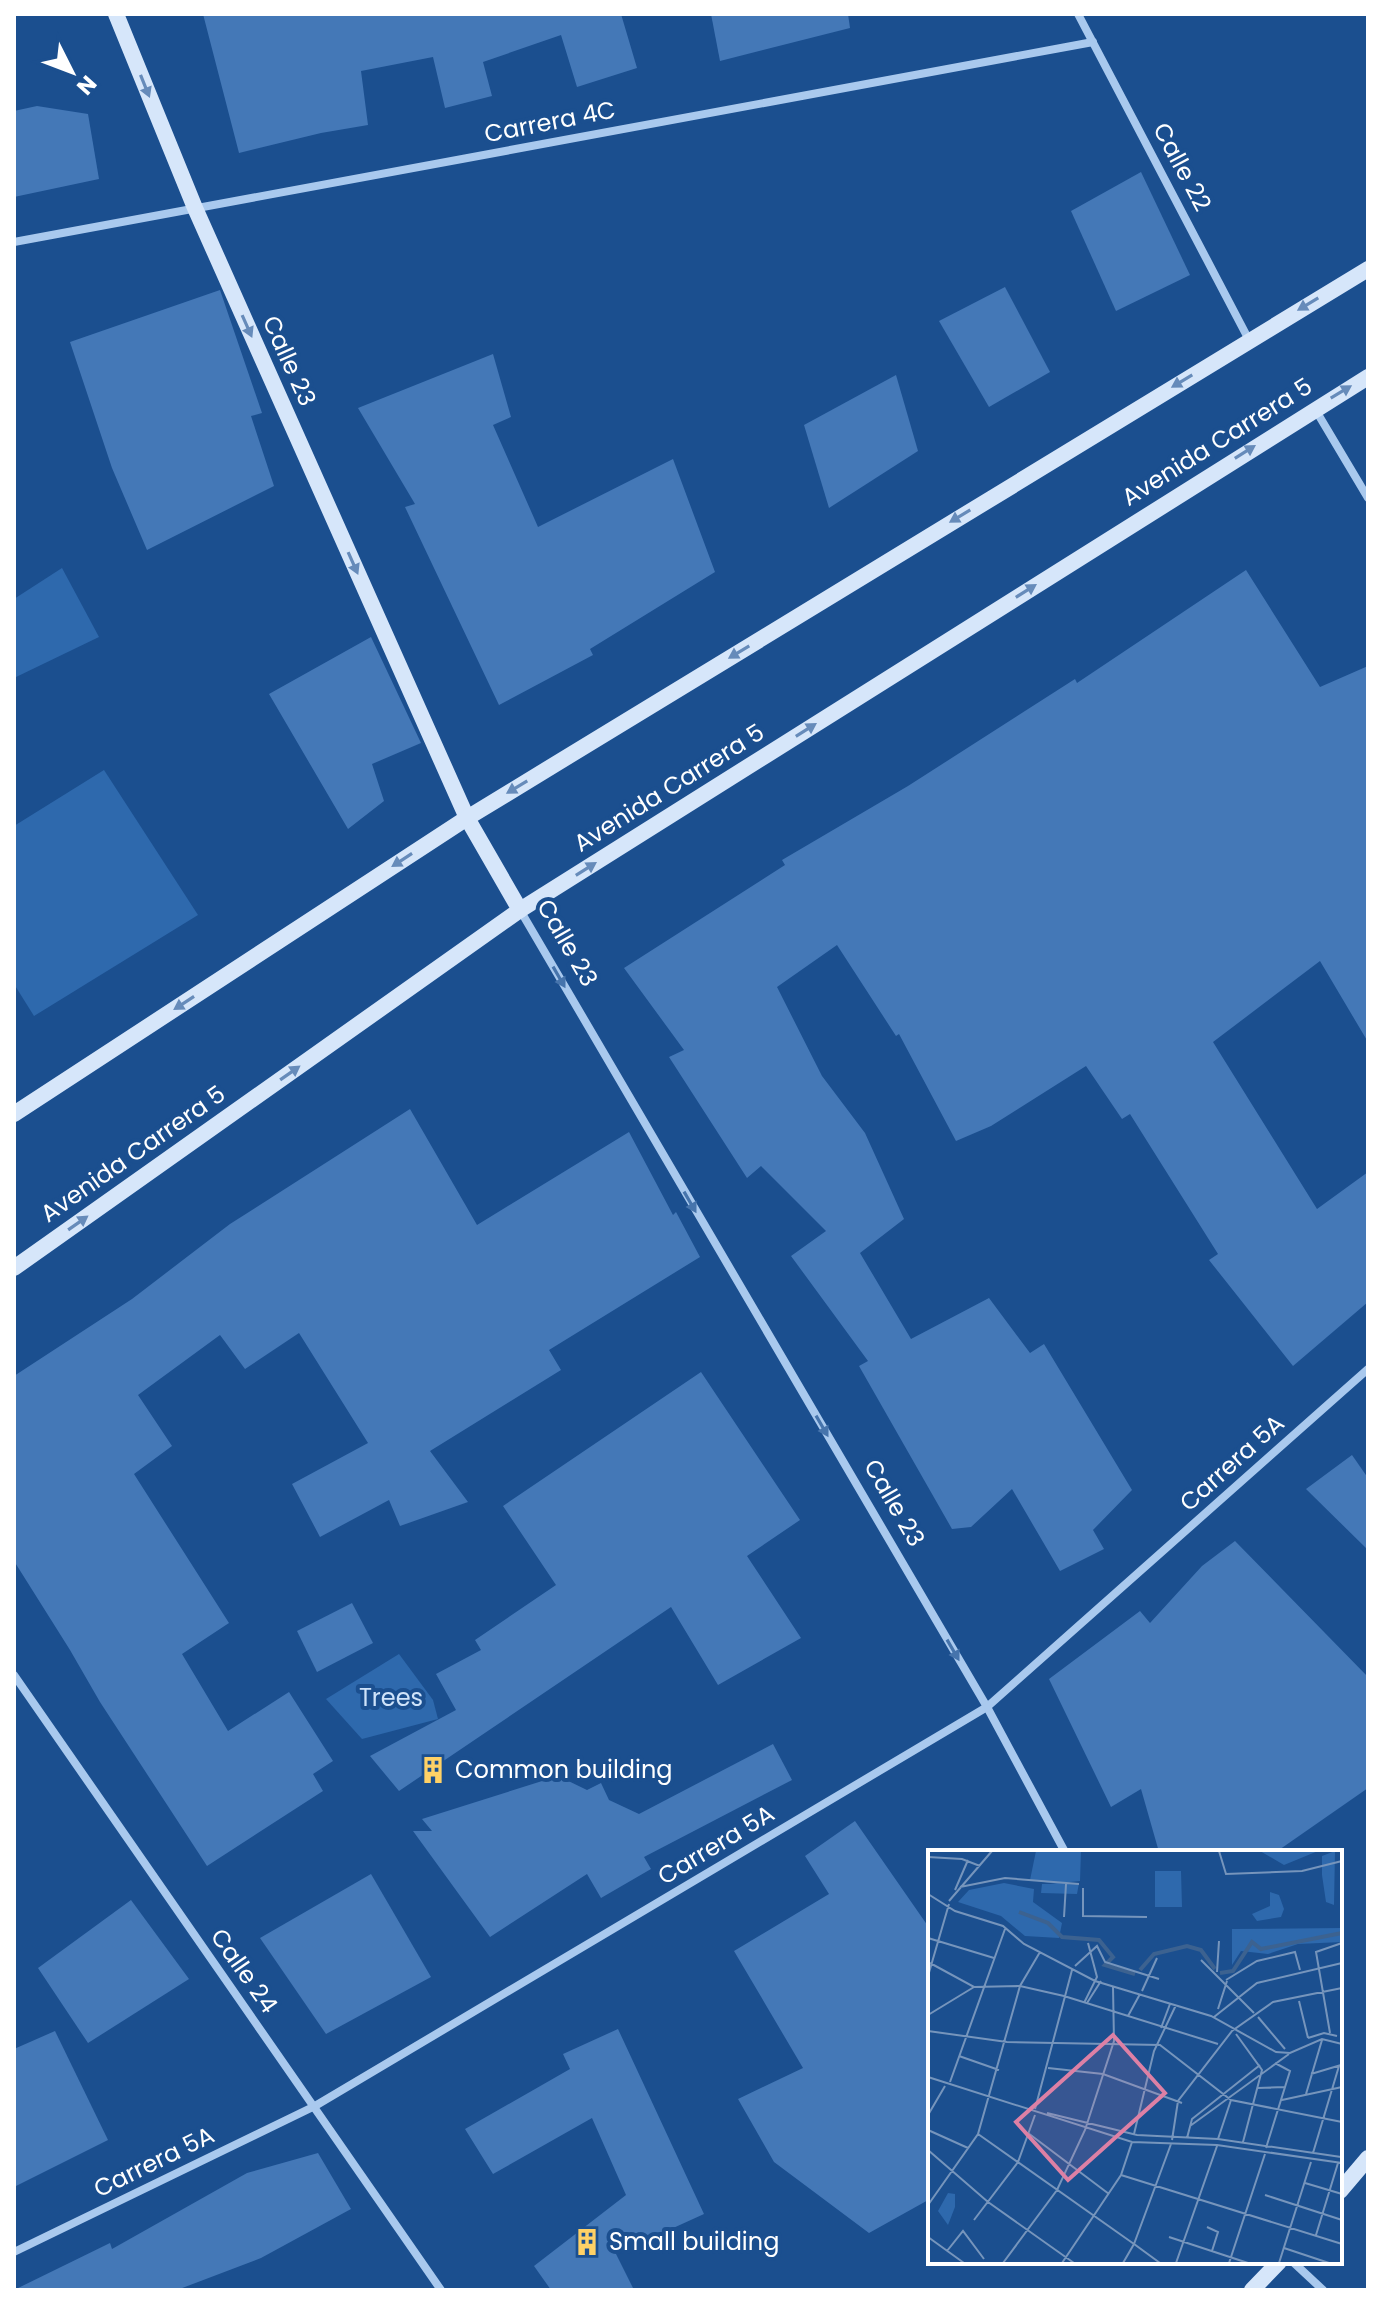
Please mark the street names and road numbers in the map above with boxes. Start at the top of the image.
street label: Carrera 4C [482,93,618,150]
street label: Calle 22 [1145,117,1219,217]
street label: Calle 23 [255,310,324,411]
street label: Avenida Carrera 5 [1115,370,1318,514]
street label: Avenida Carrera 5 [567,716,770,860]
street label: Calle 23 [529,893,606,992]
street label: Avenida Carrera 5 [34,1077,232,1230]
street label: Carrera 5A [1172,1407,1291,1519]
street label: Calle 23 [856,1453,933,1552]
street label: Carrera 5A [651,1797,780,1892]
street label: Calle 24 [203,1922,286,2020]
street label: Carrera 5A [88,2118,220,2205]

